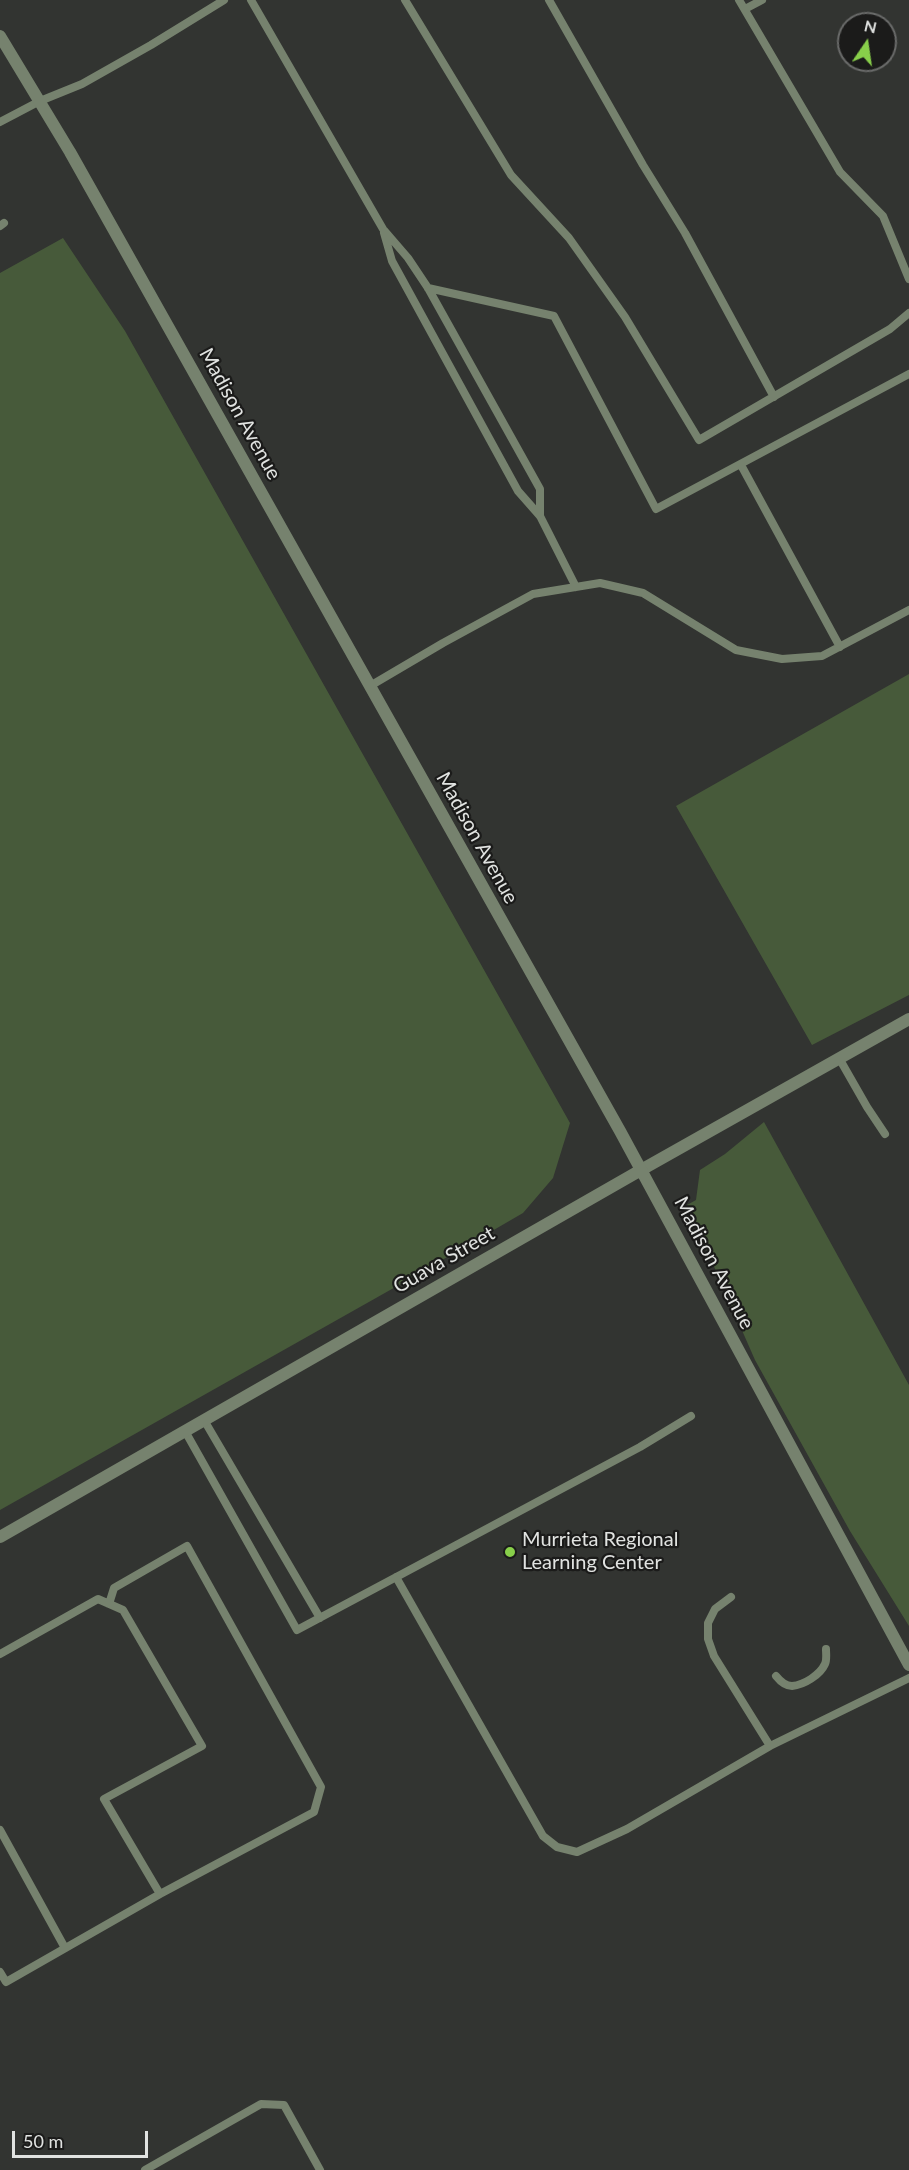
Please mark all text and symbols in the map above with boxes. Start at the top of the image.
north arrow [837,12,897,72]
text: N [863,15,879,37]
street label: Madison Avenue [194,344,286,484]
street label: Madison Avenue [431,768,523,908]
street label: Madison Avenue [669,1193,759,1333]
street label: Guava Street [389,1221,499,1299]
place label: Murrieta Regional Learning Center [522,1528,678,1575]
marker: Murrieta Regional Learning Center [503,1545,517,1559]
scale bar [15,2119,152,2157]
text: 50 m [23,2130,63,2152]

